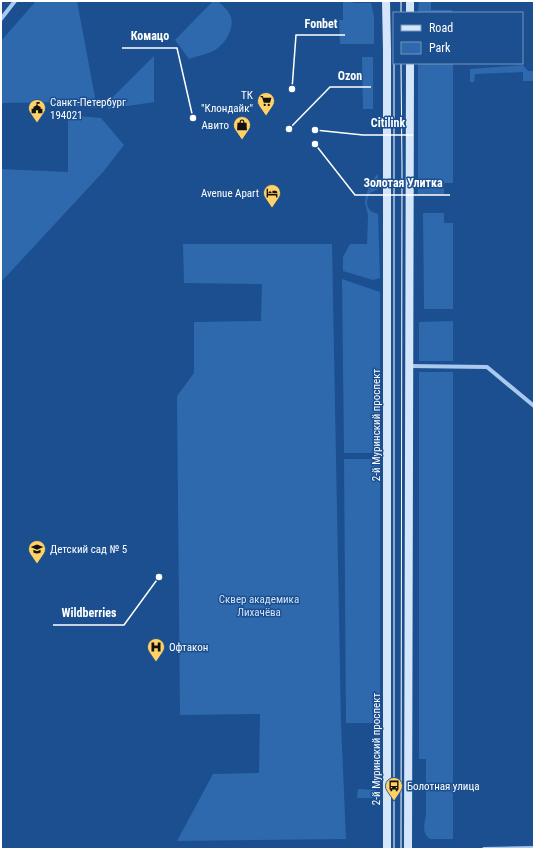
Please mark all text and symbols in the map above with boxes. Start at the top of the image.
callout: Fonbet [296,11,345,35]
legend [393,12,523,64]
text: Fonbet [305,17,338,31]
text: Road [429,21,453,35]
callout: Комацо [122,24,177,48]
text: Комацо [131,29,169,43]
text: Park [429,41,451,55]
callout: Ozon [330,63,371,87]
text: Ozon [338,69,362,83]
place label: ТК "Клондайк" [201,89,254,115]
supermarket icon: ТК "Клондайк" [256,91,276,116]
place label: Санкт-Петербург 194021 [50,96,126,122]
public building icon: Санкт-Петербург 194021 [27,98,47,123]
callout: Citilink [363,111,413,135]
shop icon: Авито [232,115,252,140]
text: Citilink [371,116,405,130]
place label: Авито [202,119,229,132]
callout: Золотая Улитка [355,171,450,195]
text: Золотая Улитка [363,176,443,190]
hotel icon: Avenue Apart [262,183,282,208]
place label: Avenue Apart [201,187,259,200]
street label: 2-й Муринский проспект [370,369,383,481]
school or university icon: Детский сад № 5 [27,539,47,564]
place label: Детский сад № 5 [50,543,127,556]
park label: Сквер академика Лихачёва [219,593,299,619]
callout: Wildberries [53,601,124,625]
text: Wildberries [62,606,117,620]
hospital icon: Офтакон [146,637,166,662]
place label: Офтакон [169,641,208,654]
street label: 2-й Муринский проспект [370,693,383,805]
bus stop icon: Болотная улица [384,776,404,801]
place label: Болотная улица [407,780,480,793]

